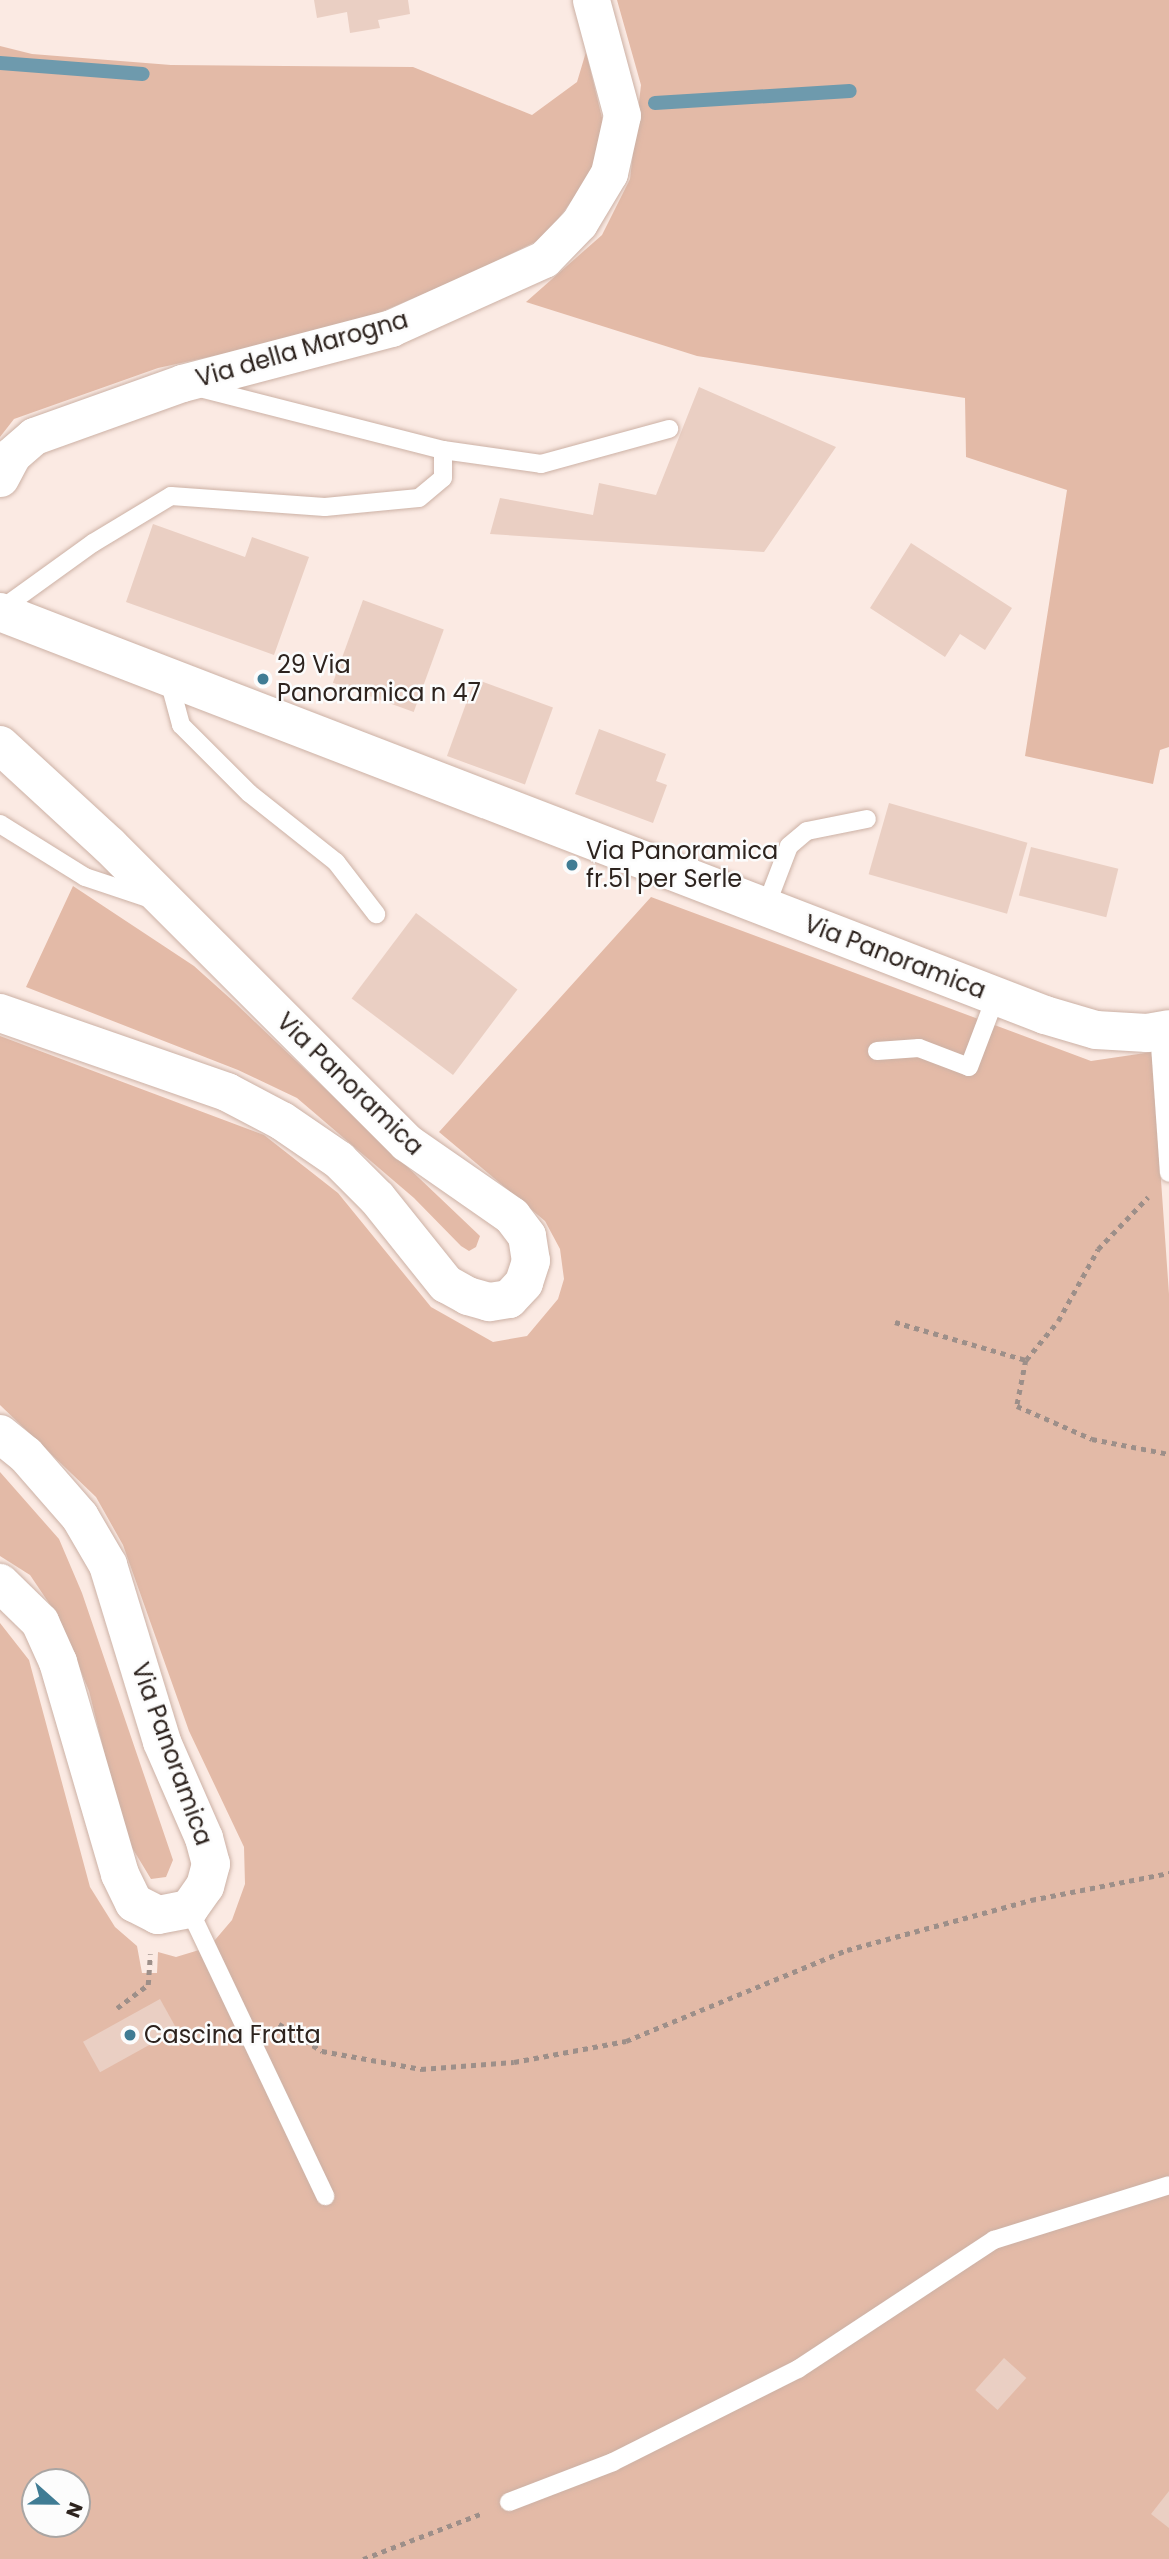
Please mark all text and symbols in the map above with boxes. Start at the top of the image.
street label: Via della Marogna [193,305,411,393]
place label: 29 Via Panoramica n 47 [277,651,481,707]
marker: 29 Via Panoramica n 47 [255,671,271,687]
place label: Via Panoramica fr.51 per Serle [586,837,778,893]
marker: Via Panoramica fr.51 per Serle [564,857,580,873]
street label: Via Panoramica [800,909,990,1005]
street label: Via Panoramica [271,1007,429,1161]
street label: Via Panoramica [126,1659,218,1849]
place label: Cascina Fratta [144,2021,321,2049]
marker: Cascina Fratta [122,2027,138,2043]
north arrow [21,2468,91,2538]
text: N [59,2498,89,2521]

